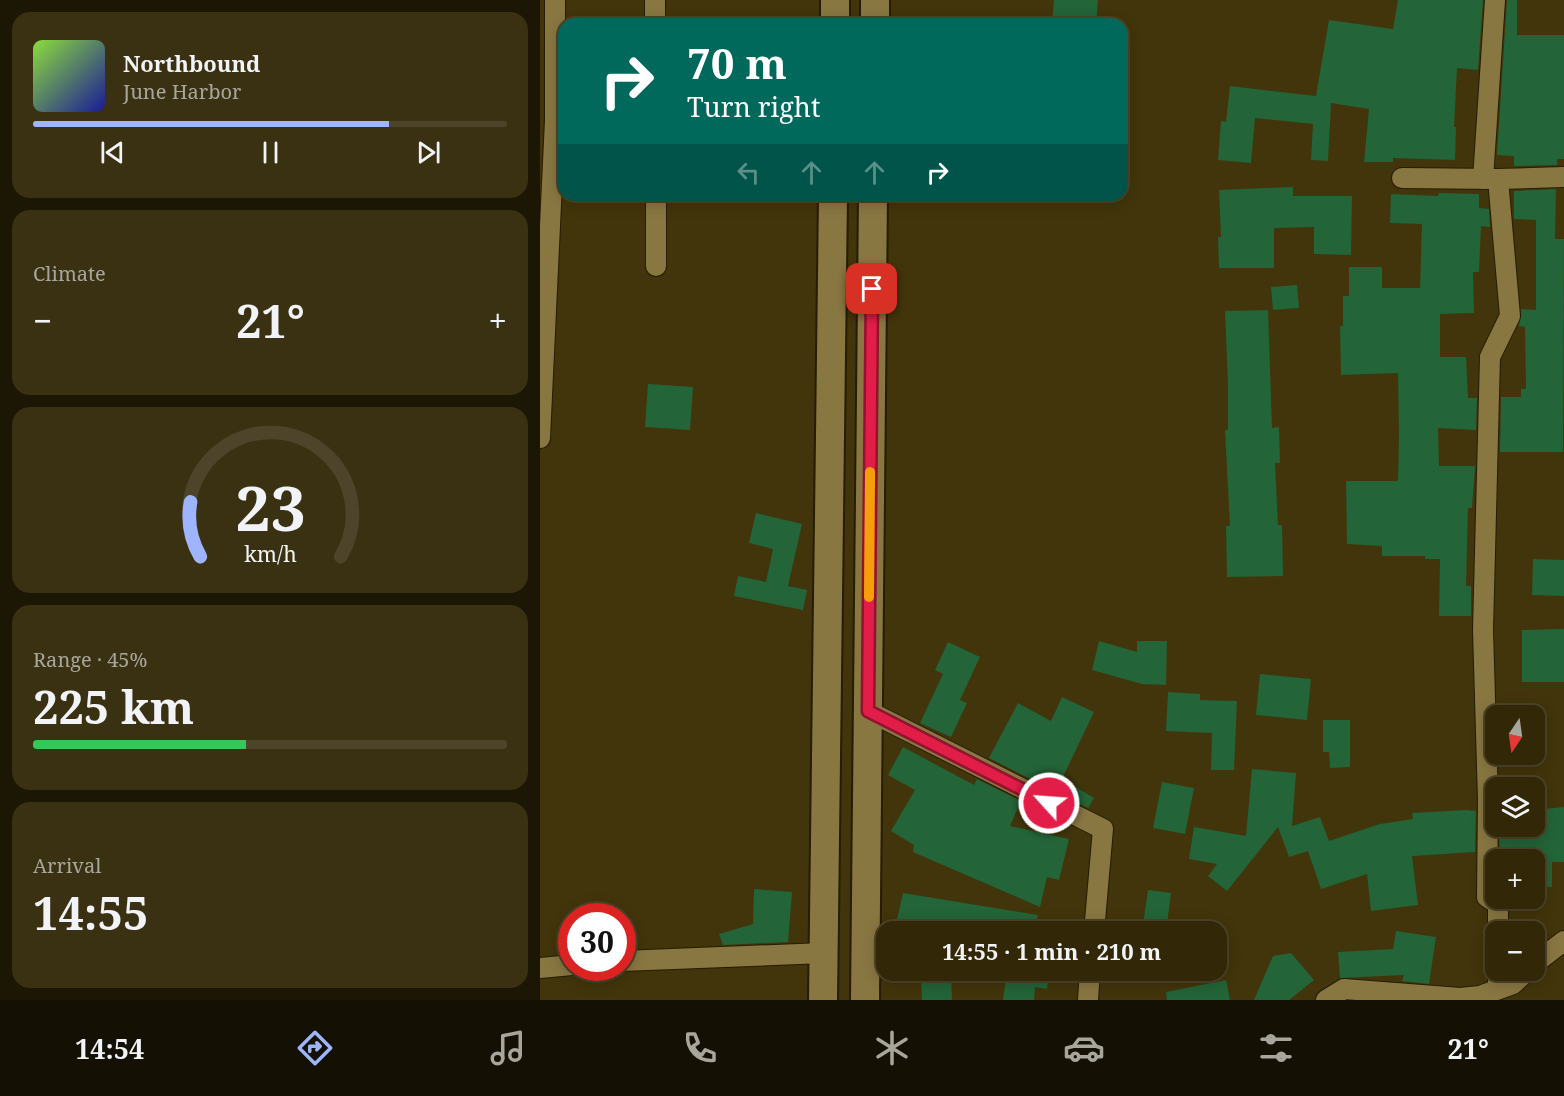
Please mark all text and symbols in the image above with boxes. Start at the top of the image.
text: 70 m [687,34,787,91]
icon: right [588,42,666,120]
text: Northbound [123,48,260,78]
text: June Harbor [123,78,241,105]
text: Turn right [687,88,820,125]
icon: previous [96,136,129,169]
icon: pause [254,136,287,169]
icon: next [412,136,445,169]
icon: left [732,156,765,189]
icon: ahead [795,156,828,189]
icon: ahead [858,156,891,189]
icon: right [921,156,954,189]
text: Climate [33,260,106,287]
pin [846,263,897,314]
icon: arrive [855,272,888,305]
text: 21° [236,290,305,351]
text: − [33,298,52,343]
text: + [489,298,507,343]
text: 23 [235,464,305,549]
text: km/h [244,539,297,568]
text: Range · 45% [33,646,147,673]
text: 225 km [33,676,194,737]
north arrow [1485,705,1545,765]
map controls [1485,705,1545,981]
position arrow [1017,771,1081,835]
button: layers [1485,777,1545,837]
button: + [1485,849,1545,909]
text: Arrival [33,852,101,879]
text: 14:55 [33,882,148,943]
speed limit sign: 30 [558,903,636,981]
button: − [1485,921,1545,981]
text: 14:55 · 1 min · 210 m [942,936,1161,966]
icon: directions [294,1027,336,1069]
icon: music [487,1027,529,1069]
icon: phone [679,1027,721,1069]
icon: climate [871,1027,913,1069]
icon: car [1063,1027,1105,1069]
icon: filters [1255,1027,1297,1069]
text: 14:54 [75,1030,144,1067]
text: 21° [1448,1030,1489,1067]

